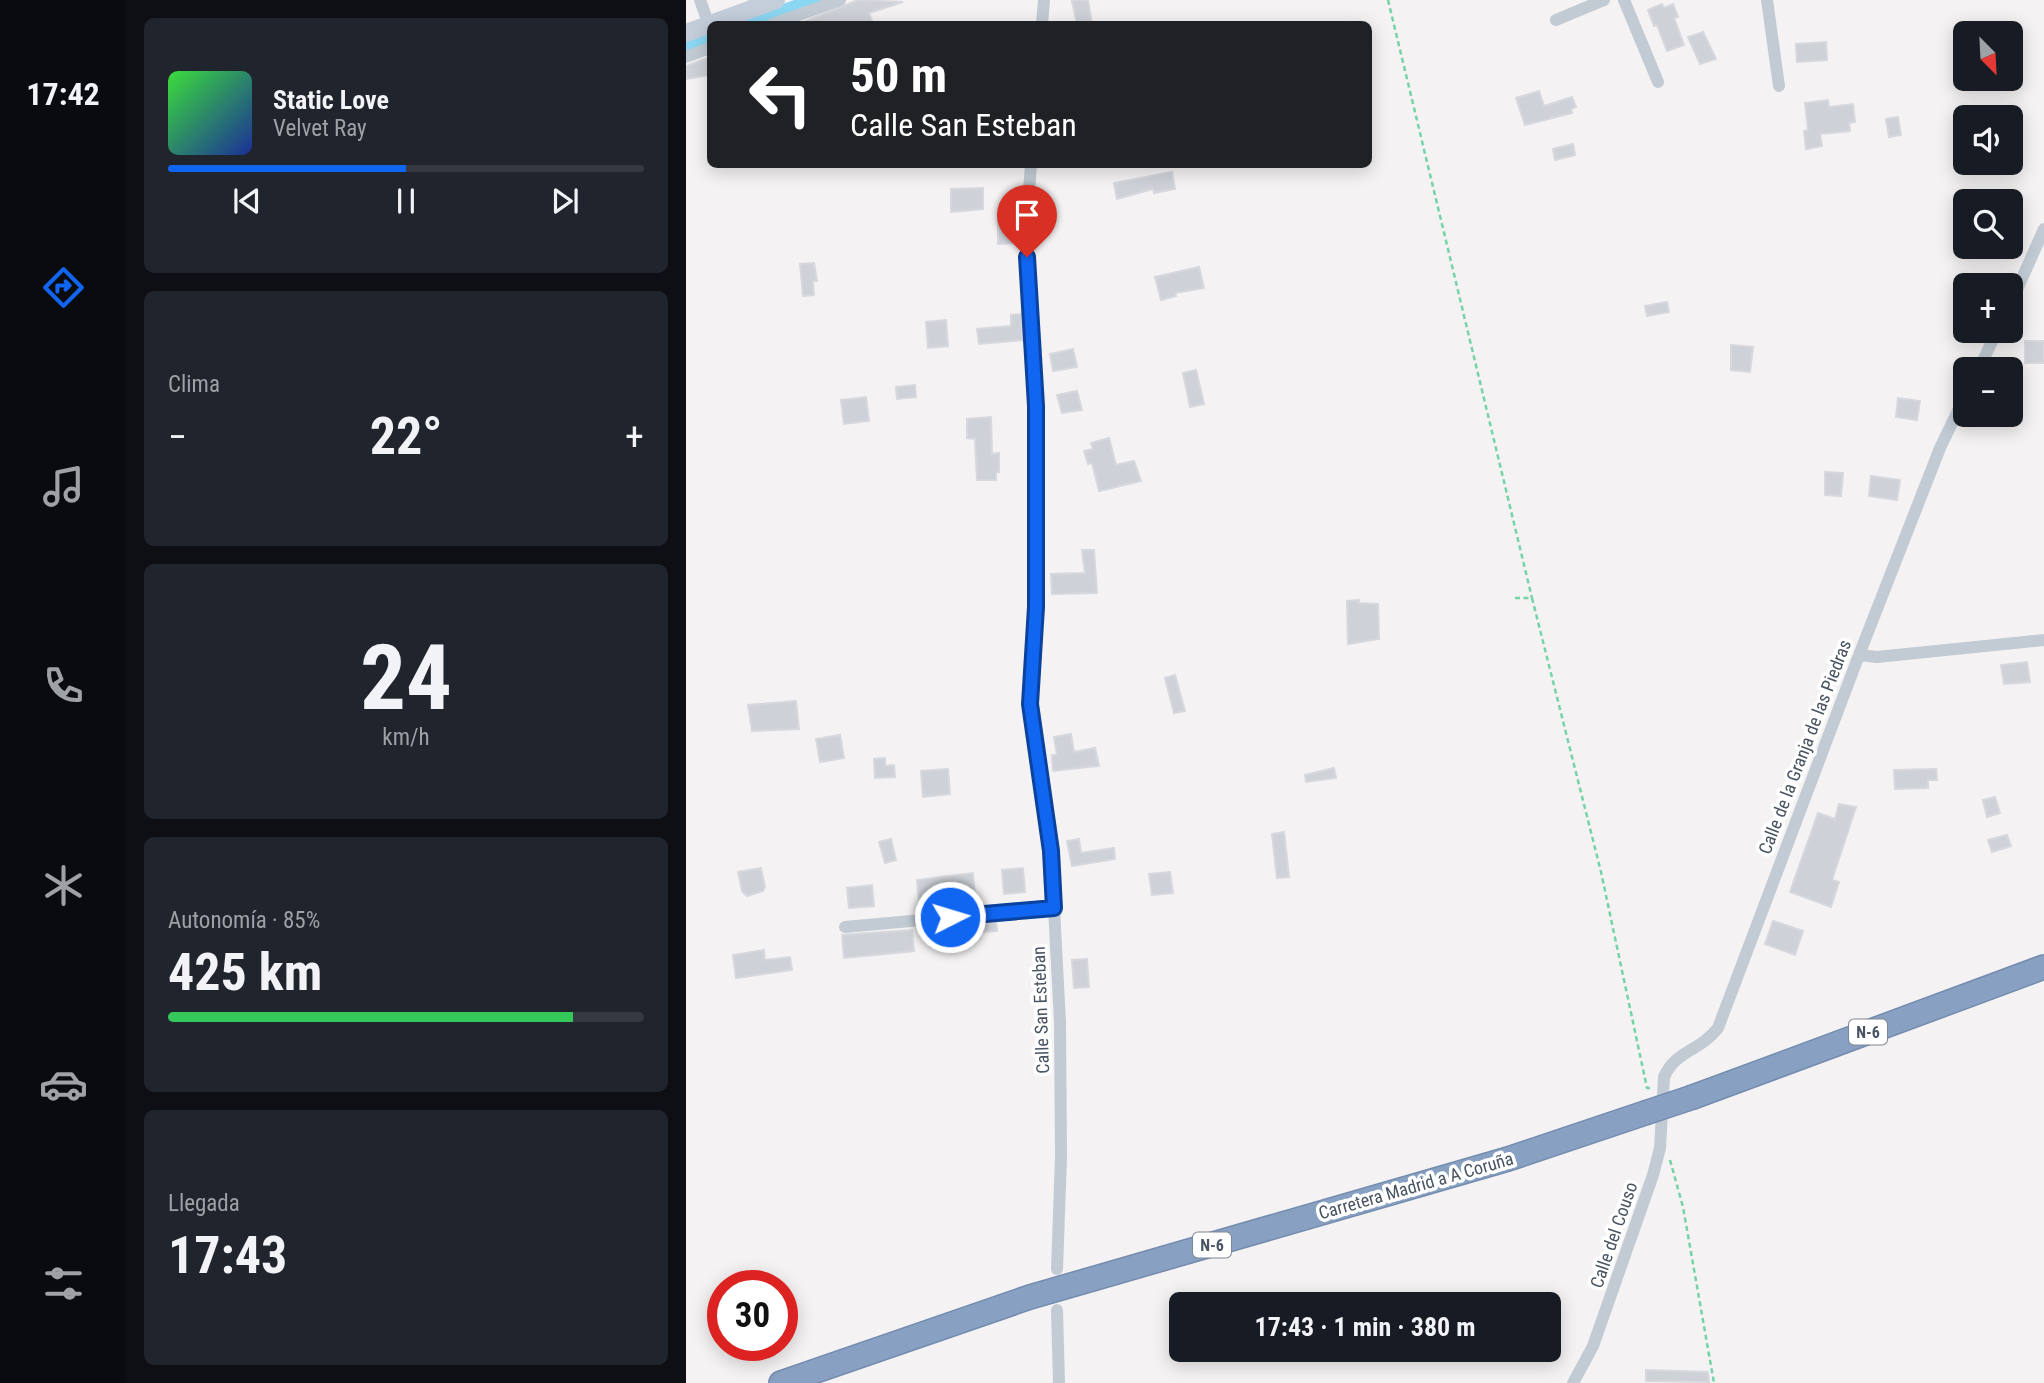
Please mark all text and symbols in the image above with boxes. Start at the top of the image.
north arrow [1953,21,2023,91]
map controls [1953,21,2023,427]
text: 50 m [850,47,947,104]
icon: left [735,49,826,140]
text: 17:42 [26,75,100,113]
text: Static Love [273,85,389,115]
button: sound [1953,105,2023,175]
text: Calle San Esteban [850,106,1077,144]
text: Velvet Ray [273,115,367,142]
icon: previous [228,182,266,220]
icon: pause [387,182,425,220]
icon: next [546,182,584,220]
pin [997,185,1057,257]
button: search [1953,189,2023,259]
icon: arrive [1008,196,1046,234]
icon: directions [39,263,88,312]
button: + [1953,273,2023,343]
button: − [1953,357,2023,427]
text: Clima [168,371,220,398]
text: 22° [370,406,442,467]
text: − [168,415,187,459]
text: + [625,415,644,459]
icon: music [39,462,88,511]
text: 24 [360,625,452,731]
street label: Calle de la Granja de las Piedras [1754,637,1855,857]
icon: phone [39,661,88,710]
text: km/h [382,724,430,751]
icon: climate [39,861,88,910]
position arrow [913,880,987,954]
text: Autonomía · 85% [168,907,320,934]
text: 425 km [168,942,322,1003]
street label: Calle San Esteban [1028,946,1053,1074]
road number: N-6 [1849,1020,1887,1044]
icon: car [39,1060,88,1109]
street label: Carretera Madrid a A Coruña [1316,1148,1516,1223]
street label: Calle del Couso [1586,1179,1641,1290]
text: Llegada [168,1190,240,1217]
text: 17:43 [168,1225,287,1286]
road number: N-6 [1193,1232,1231,1258]
icon: filters [39,1259,88,1308]
speed limit sign: 30 [707,1270,798,1361]
text: 17:43 · 1 min · 380 m [1255,1312,1475,1342]

